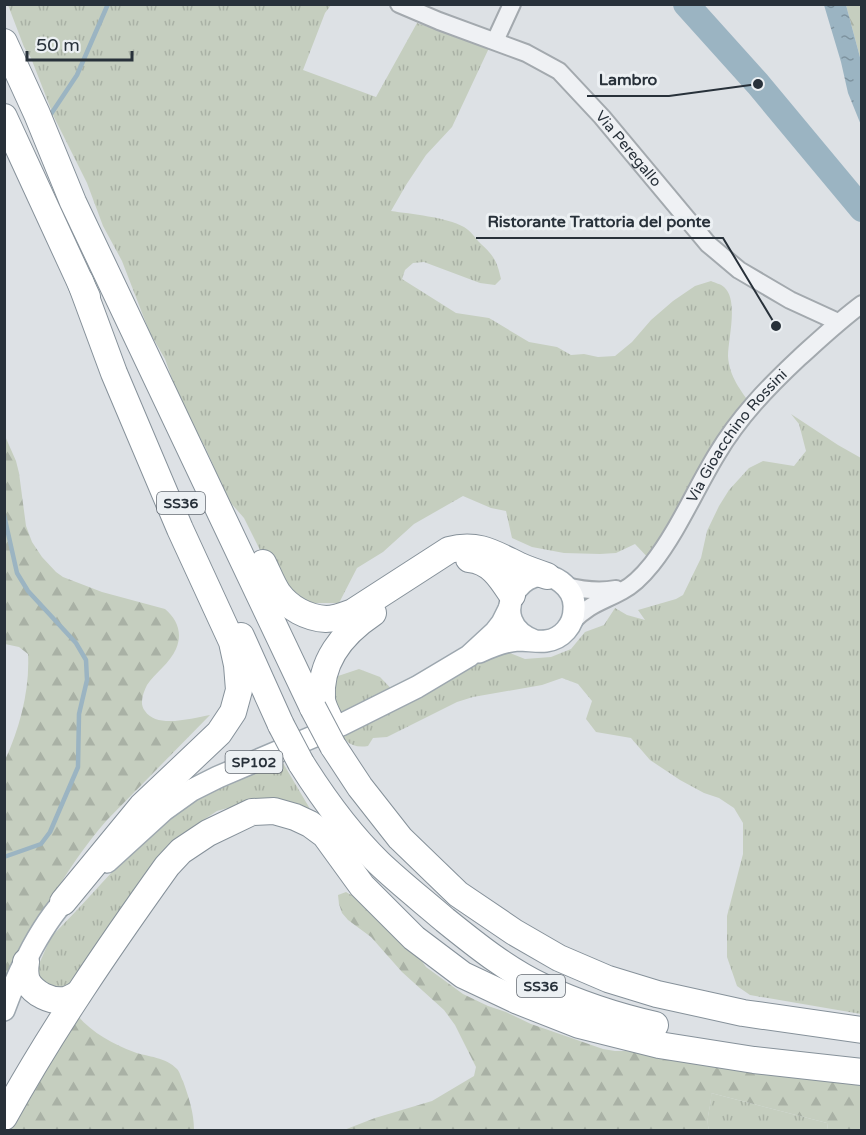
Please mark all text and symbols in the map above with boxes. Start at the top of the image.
scale bar [27,24,132,62]
text: 50 m [36,34,80,56]
callout: Lambro [587,62,669,96]
text: Lambro [599,70,658,90]
street label: Via Peregallo [592,107,665,190]
callout: Ristorante Trattoria del ponte [476,204,723,238]
text: Ristorante Trattoria del ponte [487,212,711,232]
street label: Via Gioacchino Rossini [683,365,791,506]
road number: SS36 [157,492,205,514]
road number: SP102 [226,751,282,773]
road number: SS36 [517,975,565,997]

